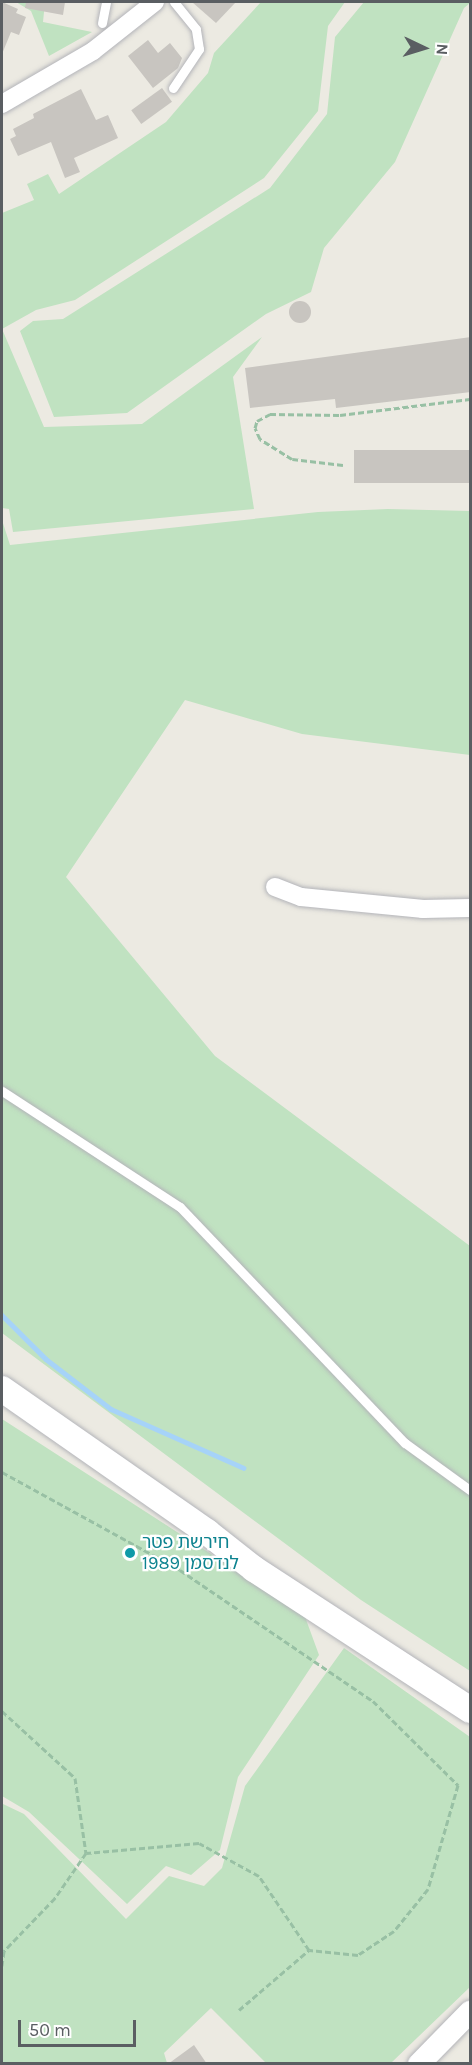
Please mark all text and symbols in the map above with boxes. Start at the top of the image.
north arrow [394,18,454,78]
text: N [433,43,452,56]
place label: חירשת פטר לנדסמן 1989 [142,1532,239,1574]
marker: חירשת פטר לנדסמן 1989 [123,1546,137,1560]
scale bar [21,2008,140,2046]
text: 50 m [29,2019,71,2041]

